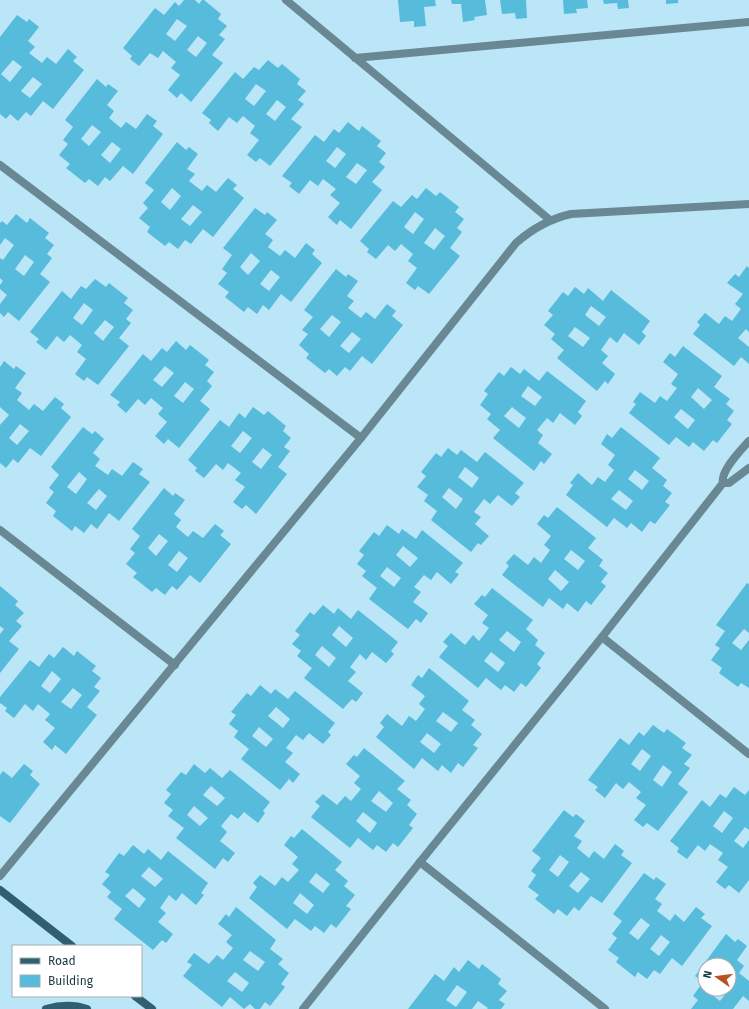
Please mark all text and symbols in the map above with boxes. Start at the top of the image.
legend [12,945,142,997]
text: Road [48,954,76,968]
north arrow [697,957,737,997]
text: N [701,970,715,980]
text: Building [48,974,94,988]

